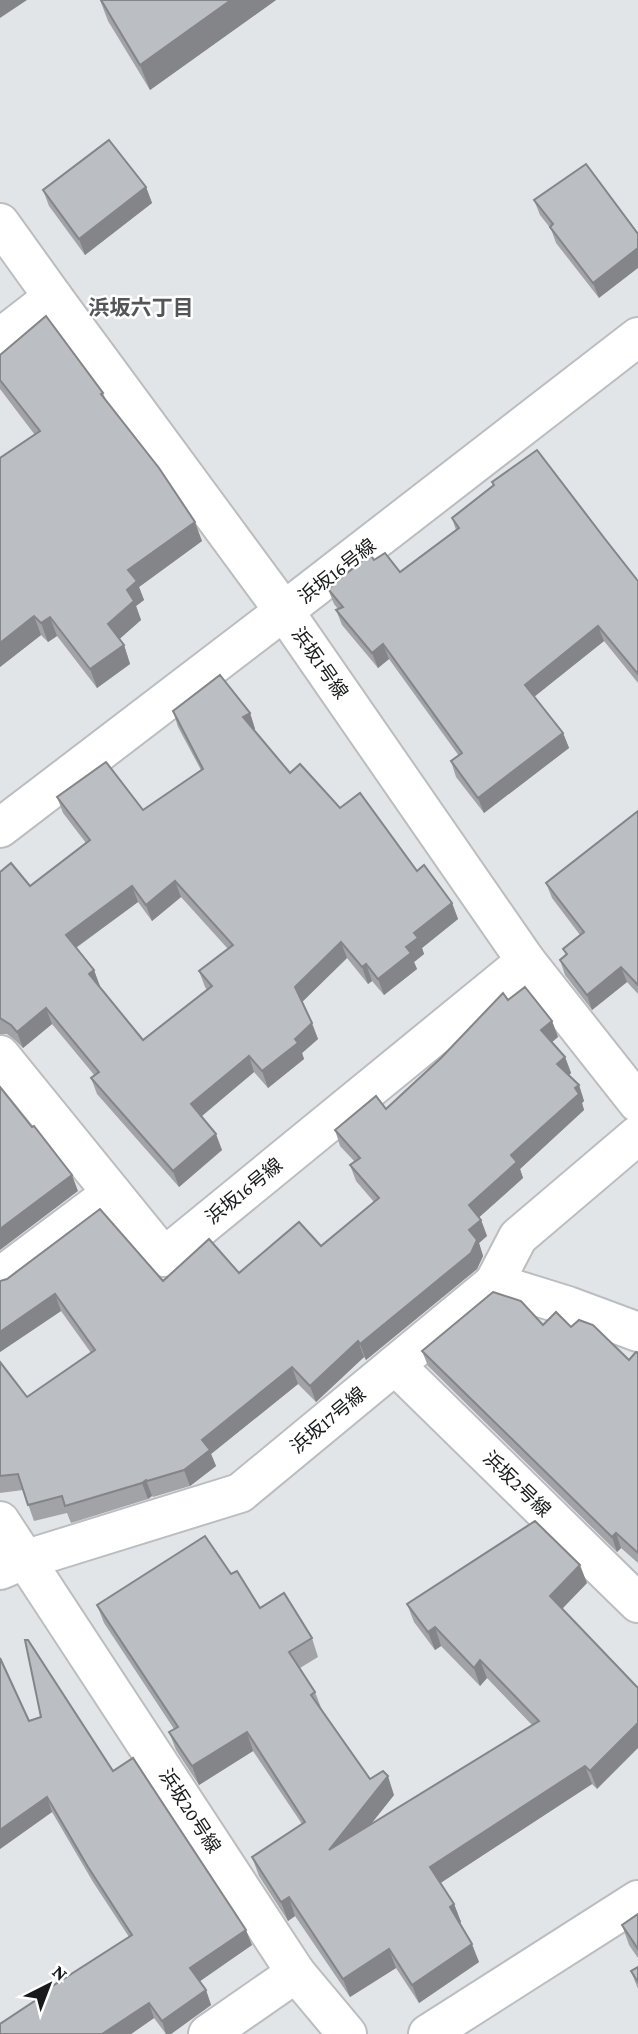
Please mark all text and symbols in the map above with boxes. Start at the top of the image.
district label: 浜坂六丁目 [89,296,194,320]
street label: 浜坂16号線 [294,534,380,608]
street label: 浜坂1号線 [288,623,352,703]
street label: 浜坂16号線 [202,1154,286,1228]
street label: 浜坂17号線 [286,1383,370,1457]
street label: 浜坂2号線 [479,1447,555,1521]
street label: 浜坂20号線 [155,1765,225,1857]
north arrow [14,1950,84,2020]
text: N [48,1961,72,1985]

